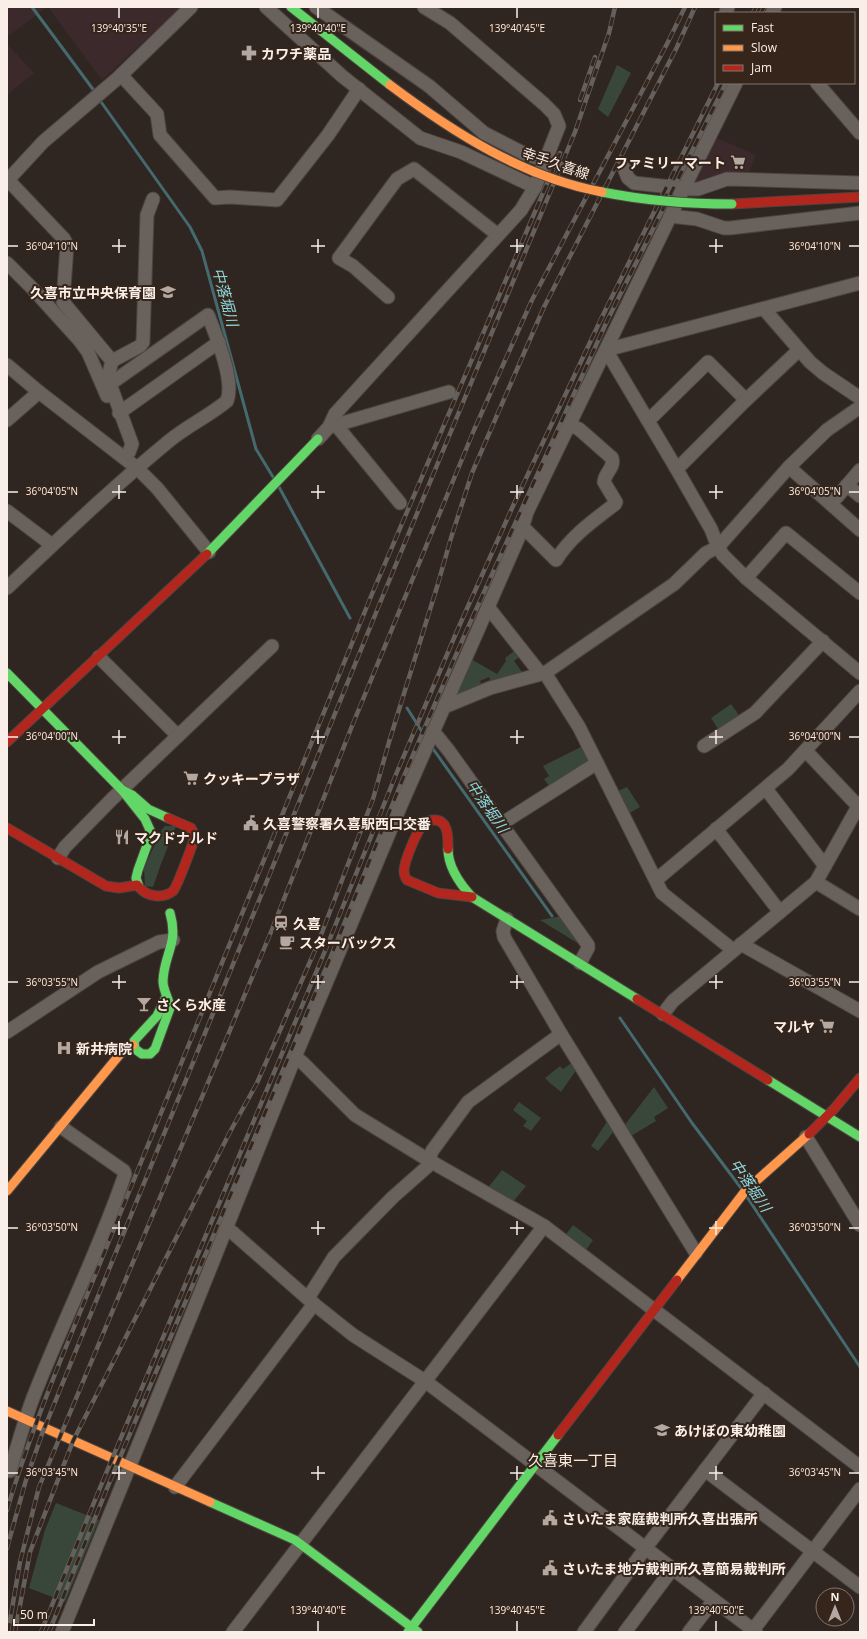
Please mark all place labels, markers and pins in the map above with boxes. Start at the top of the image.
pharmacy icon: カワチ薬品 [240,44,258,62]
place label: カワチ薬品 [261,44,331,63]
place label: ファミリーマート [614,153,726,172]
supermarket icon: ファミリーマート [729,153,747,171]
place label: 久喜市立中央保育園 [30,283,156,302]
school or university icon: 久喜市立中央保育園 [159,283,177,301]
supermarket icon: クッキープラザ [182,769,200,787]
place label: クッキープラザ [203,769,300,788]
public building icon: 久喜警察署久喜駅西口交番 [242,814,260,832]
place label: 久喜警察署久喜駅西口交番 [263,814,431,833]
restaurant icon: マクドナルド [113,828,131,846]
place label: マクドナルド [134,828,218,847]
station icon: 久喜 [272,914,290,932]
place label: 久喜 [293,914,321,933]
cafe icon: スターバックス [278,933,296,951]
place label: スターバックス [299,933,396,952]
bar icon: さくら水産 [135,995,153,1013]
place label: さくら水産 [156,995,226,1014]
place label: マルヤ [773,1017,815,1036]
supermarket icon: マルヤ [818,1017,836,1035]
hospital icon: 新井病院 [55,1039,73,1057]
place label: 新井病院 [76,1039,132,1058]
school or university icon: あけぼの東幼稚園 [653,1421,671,1439]
place label: あけぼの東幼稚園 [674,1421,786,1440]
public building icon: さいたま家庭裁判所久喜出張所 [541,1509,559,1527]
place label: さいたま家庭裁判所久喜出張所 [562,1509,758,1528]
public building icon: さいたま地方裁判所久喜簡易裁判所 [541,1559,559,1577]
place label: さいたま地方裁判所久喜簡易裁判所 [562,1559,786,1578]

